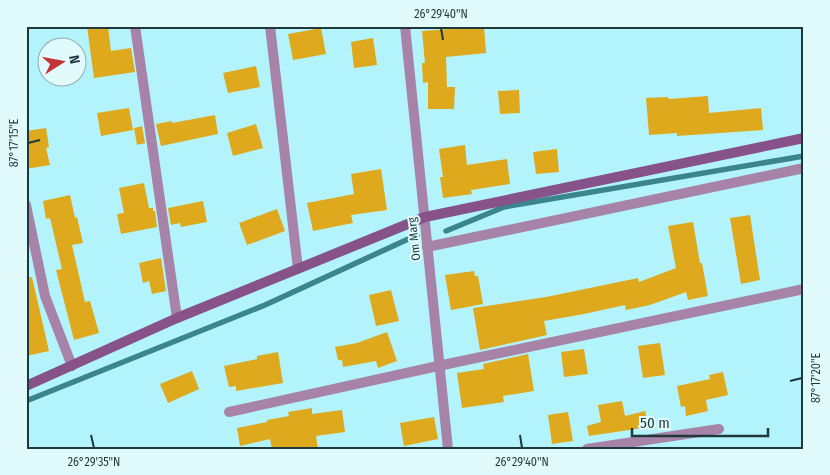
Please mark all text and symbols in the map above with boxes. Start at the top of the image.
text: 26°29'40"N [414,7,468,21]
north arrow [38,38,88,88]
text: N [65,54,83,65]
text: 87°17'15"E [7,118,21,167]
street label: Om Marg [405,216,423,261]
text: 87°17'20"E [809,353,823,403]
scale bar [632,405,769,437]
text: 50 m [640,414,670,432]
text: 26°29'35"N [68,455,120,469]
text: 26°29'40"N [495,455,549,469]

